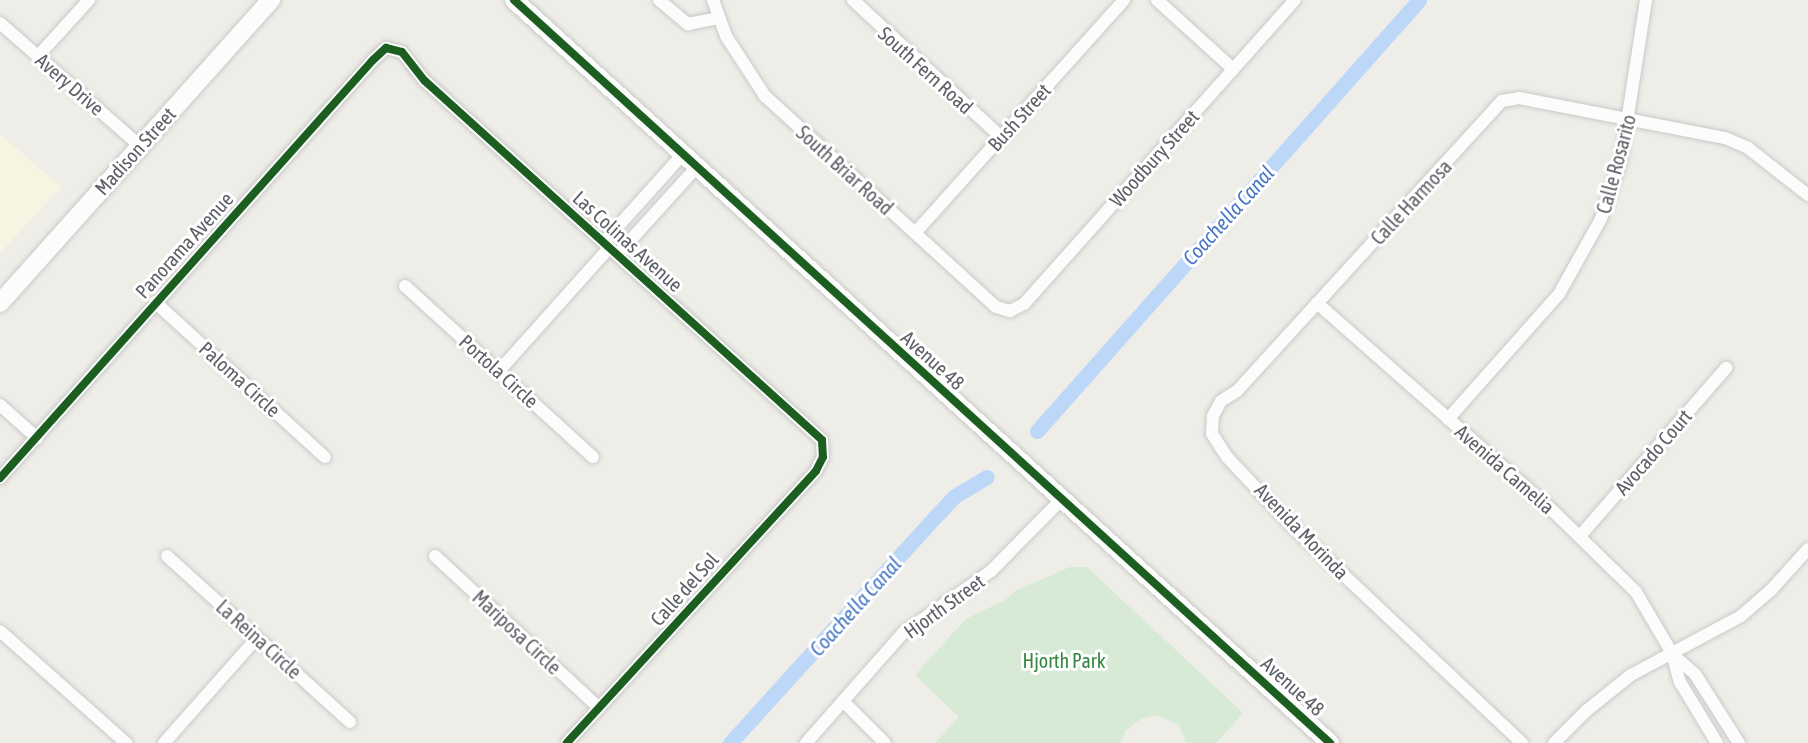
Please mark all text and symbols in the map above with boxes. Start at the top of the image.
street label: South Fern Road [874,21,978,119]
street label: Avery Drive [31,48,109,120]
street label: Bush Street [982,78,1056,156]
street label: Madison Street [89,102,181,200]
street label: Woodbury Street [1104,105,1204,211]
street label: Calle Rosarito [1591,112,1641,216]
street label: South Briar Road [792,120,898,220]
street label: Calle Harmosa [1366,155,1456,249]
water label: Coachella Canal [1177,160,1279,270]
street label: Las Colinas Avenue [568,185,688,297]
street label: Panorama Avenue [130,187,238,303]
street label: Avenue 48 [896,325,970,395]
street label: Portola Circle [455,329,543,413]
street label: Paloma Circle [195,336,285,422]
street label: Avocado Court [1609,404,1697,500]
street label: Avenida Camelia [1450,419,1560,519]
street label: Avenida Morinda [1250,478,1354,584]
street label: Calle del Sol [645,547,723,631]
water label: Coachella Canal [804,551,906,661]
street label: Hjorth Street [899,569,989,643]
street label: Mariposa Circle [468,585,566,679]
street label: La Reina Circle [211,595,307,683]
park label: Hjorth Park [1023,648,1105,672]
street label: Avenue 48 [1256,651,1330,721]

